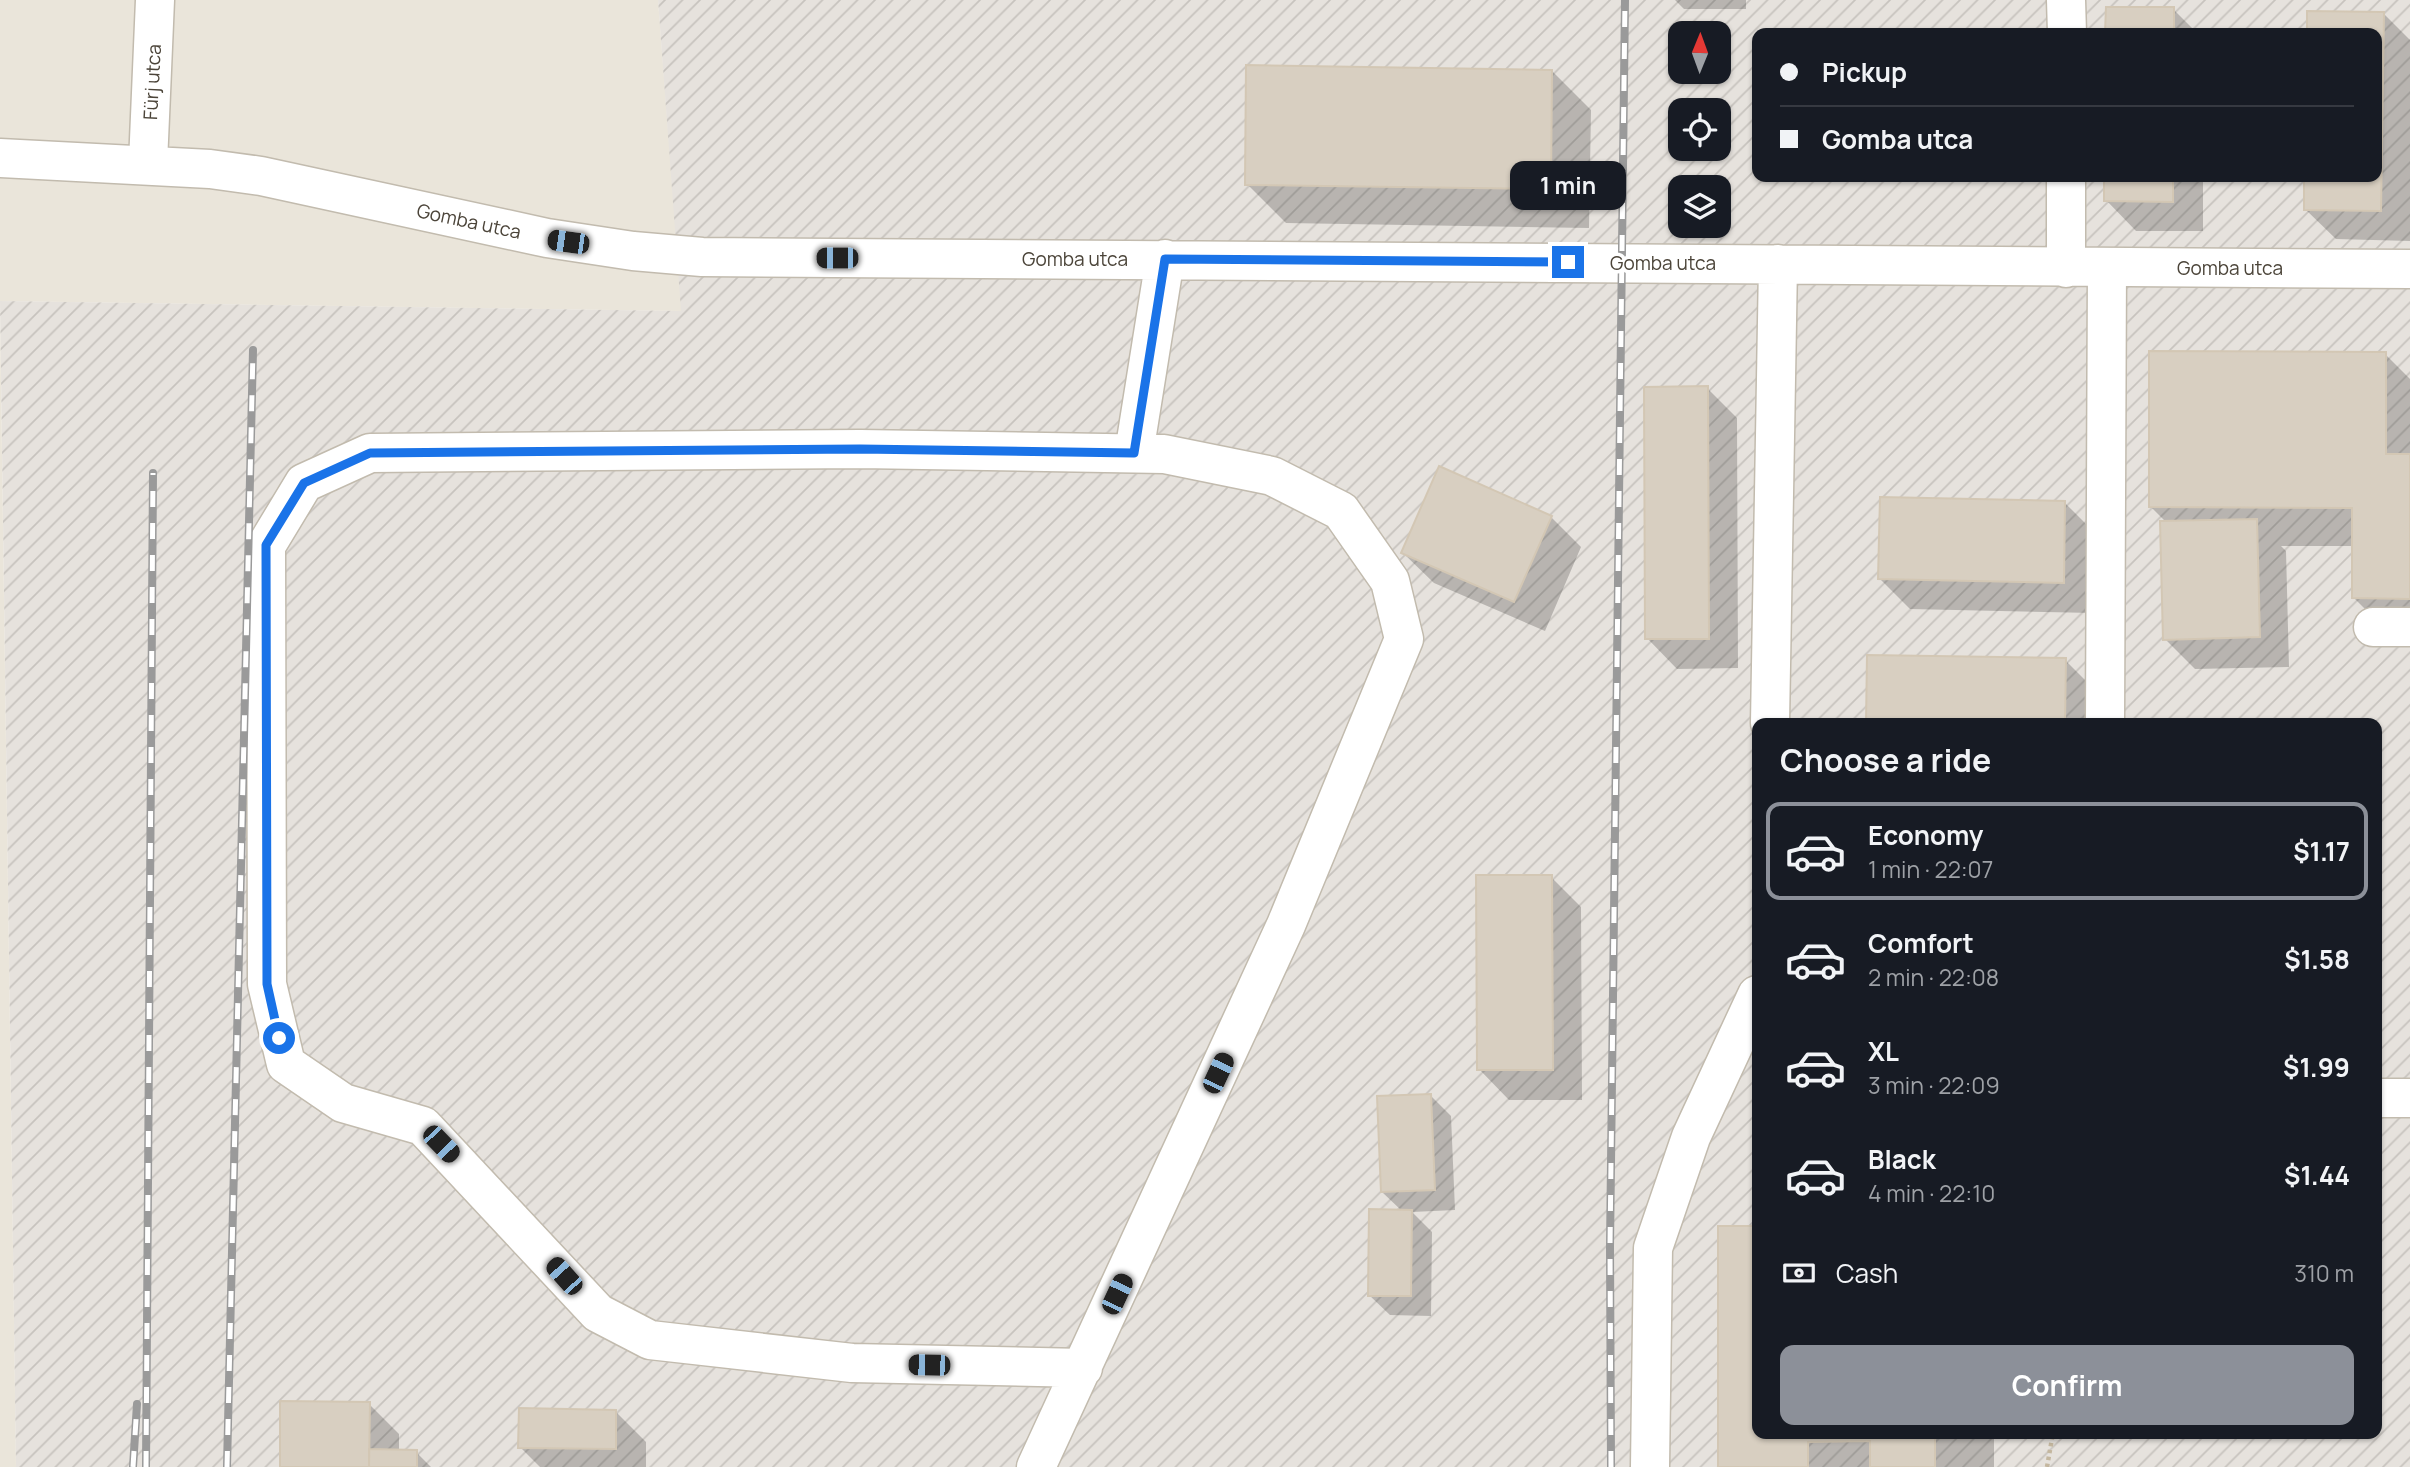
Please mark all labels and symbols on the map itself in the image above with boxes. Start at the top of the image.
north arrow [1668,21,1731,84]
street label: Fürj utca [137,43,167,121]
callout: 1 min [1510,160,1626,210]
street label: Gomba utca [415,197,523,245]
car [546,229,591,255]
street label: Gomba utca [1022,246,1128,272]
route end [1552,246,1584,278]
car [817,248,859,269]
street label: Gomba utca [1610,250,1716,276]
street label: Gomba utca [2177,255,2283,281]
route start [263,1022,295,1054]
car [1200,1050,1237,1096]
car [419,1122,464,1166]
car [543,1253,586,1299]
car [1099,1271,1136,1317]
car [908,1354,951,1376]

